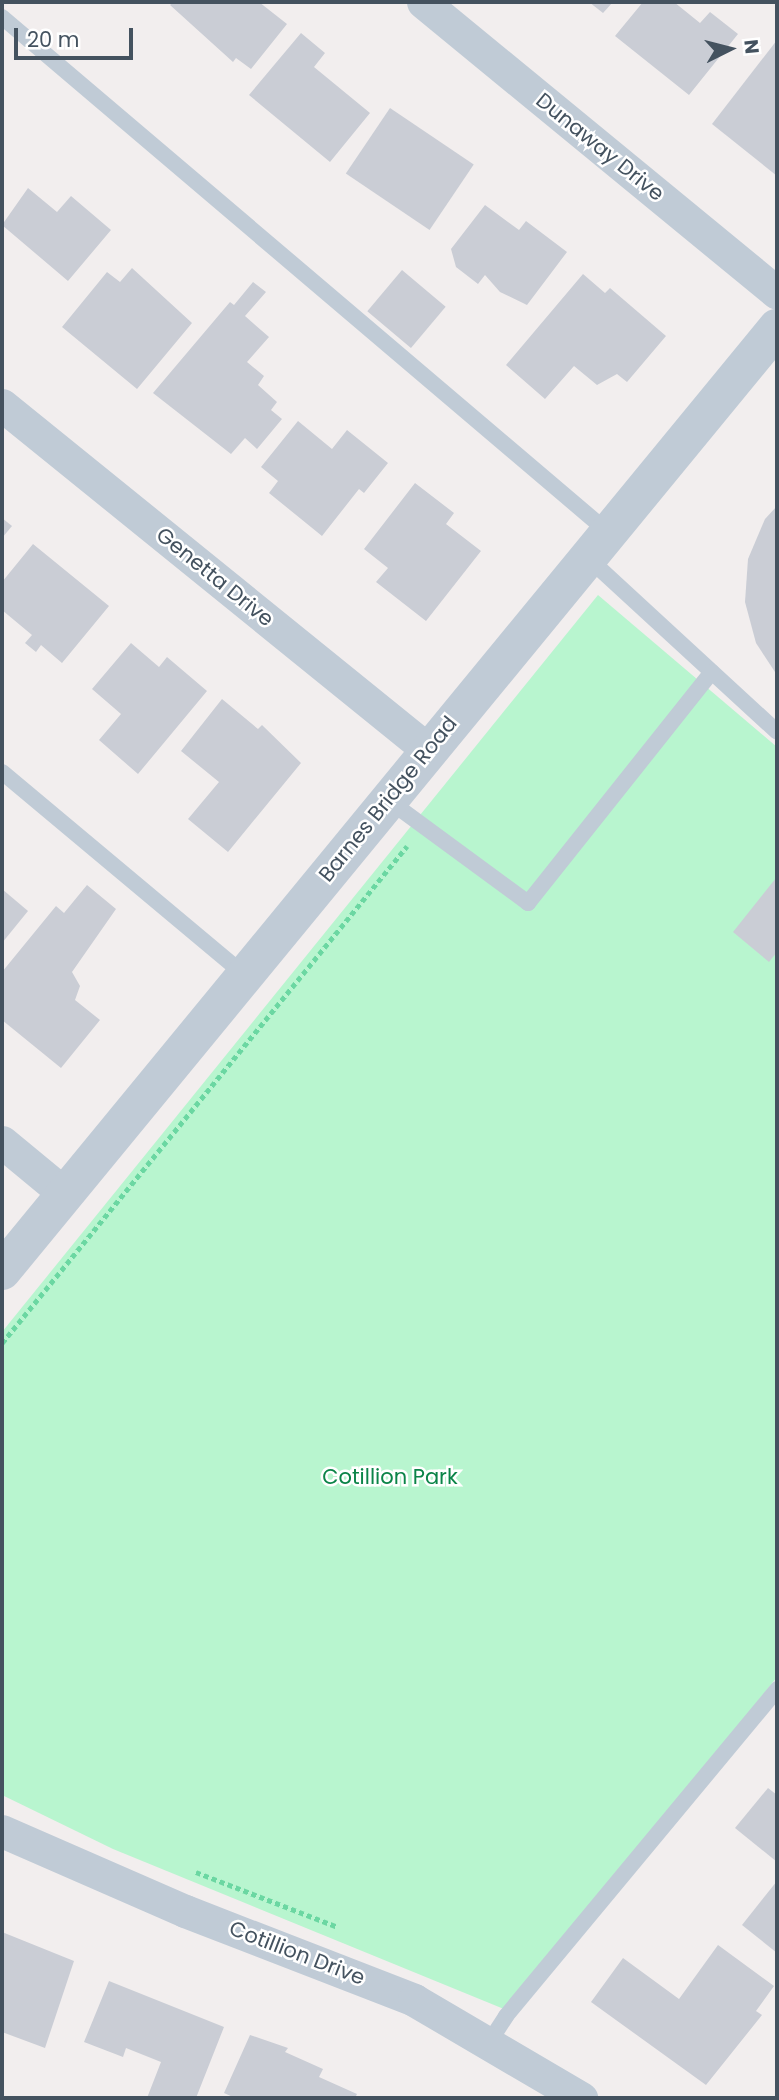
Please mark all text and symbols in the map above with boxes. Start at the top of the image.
scale bar [18,14,136,58]
north arrow [695,14,765,84]
text: 20 m [27,25,80,54]
text: N [737,38,766,55]
street label: Dunaway Drive [531,88,669,206]
street label: Genetta Drive [151,522,279,632]
street label: Barnes Bridge Road [314,711,462,887]
park label: Cotillion Park [322,1464,458,1490]
street label: Cotillion Drive [226,1916,368,1990]

